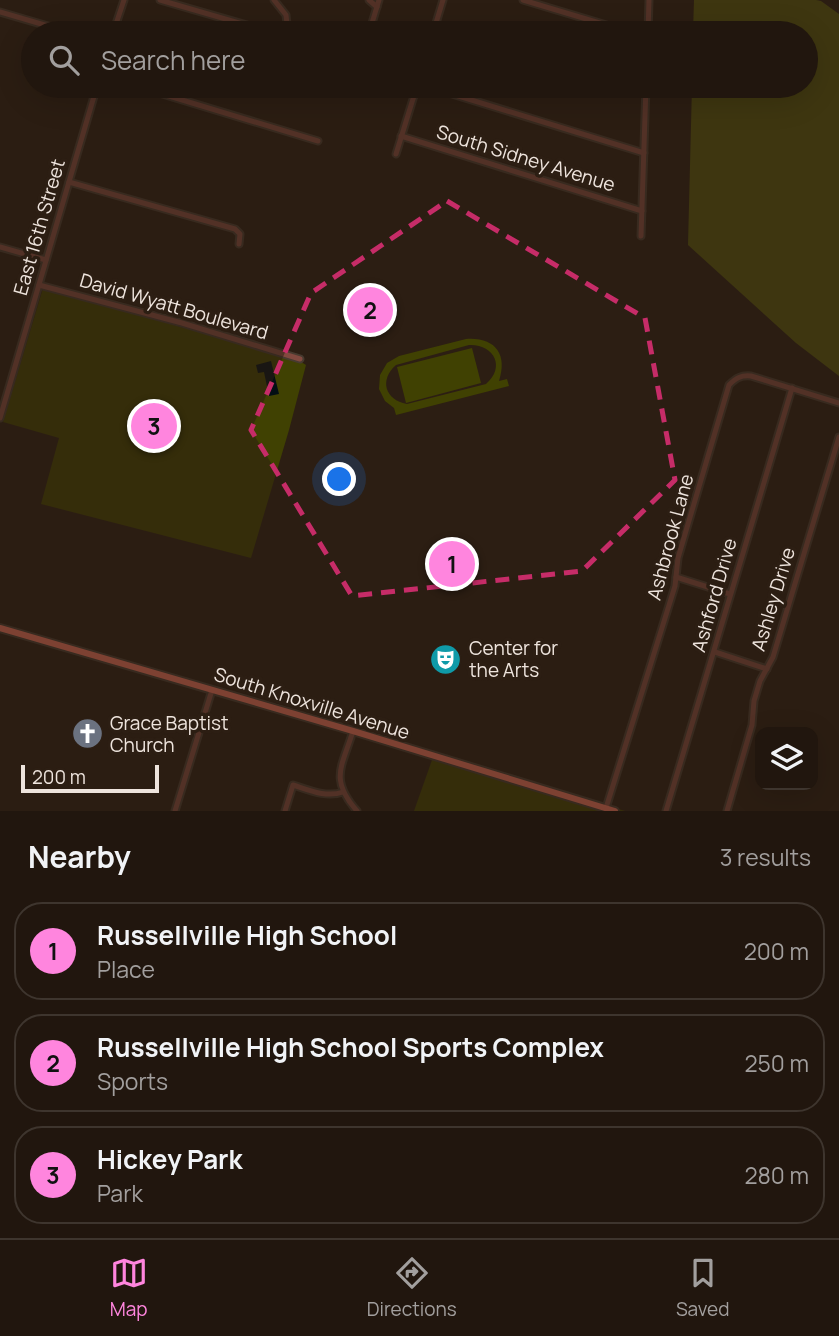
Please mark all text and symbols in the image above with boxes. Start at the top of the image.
search box [21,21,818,98]
icon: search [45,41,83,79]
text: Search here [101,42,246,78]
street label: South Sidney Avenue [434,118,618,198]
street label: East 16th Street [7,156,71,298]
street label: David Wyatt Boulevard [77,267,271,345]
pin: 2 [347,284,393,336]
pin: 3 [131,400,177,452]
your location [322,462,356,496]
street label: Ashbrook Lane [641,471,699,603]
street label: Ashford Drive [685,535,743,655]
pin: 1 [429,538,475,590]
street label: Ashley Drive [745,544,801,654]
place label: Center for the Arts [469,635,558,683]
theatre icon: Center for the Arts [429,642,463,676]
street label: South Knoxville Avenue [211,661,413,745]
place label: Grace Baptist Church [110,710,229,758]
church icon: Grace Baptist Church [70,717,104,751]
map controls [755,727,818,790]
button: layers [755,727,818,790]
scale bar [21,762,159,794]
text: 200 m [32,764,86,790]
text: Nearby [28,836,131,877]
text: 3 results [720,841,811,873]
text: Russellville High School [97,917,397,953]
text: 1 [48,935,58,967]
text: 200 m [744,935,809,967]
text: Place [97,953,155,985]
text: Russellville High School Sports Complex [97,1029,604,1065]
text: 2 [46,1047,60,1079]
text: 250 m [744,1047,809,1079]
text: Sports [97,1065,168,1097]
text: Hickey Park [97,1141,242,1177]
text: 3 [46,1159,60,1191]
text: 280 m [744,1159,809,1191]
text: Park [97,1177,143,1209]
tab: Map [110,1254,148,1322]
tab: Directions [367,1254,457,1322]
tab: Saved [676,1254,729,1322]

